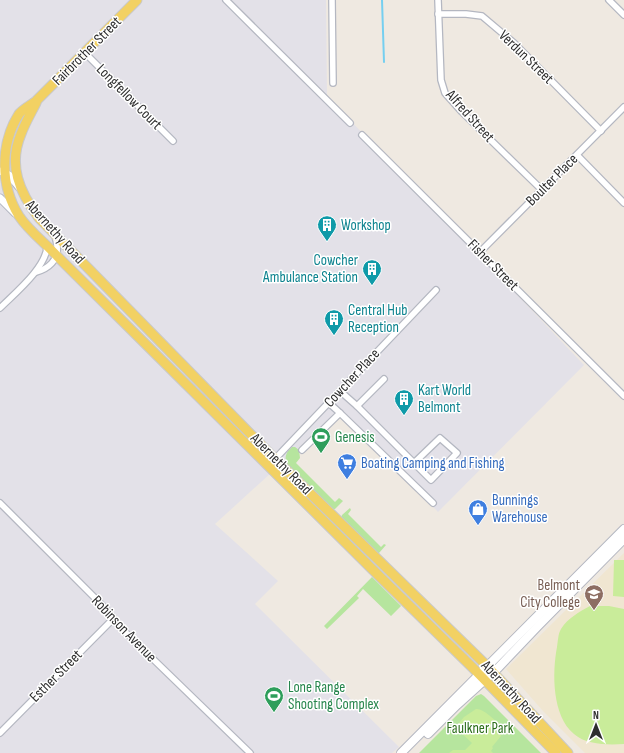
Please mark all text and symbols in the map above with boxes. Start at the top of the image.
street label: Fairbrother Street [48,12,126,90]
street label: Verdun Street [494,26,558,88]
street label: Longfellow Court [92,60,166,134]
street label: Alfred Street [441,85,499,146]
street label: Boulter Place [522,150,582,210]
street label: Abernethy Road [21,195,89,268]
building icon: Workshop [316,214,338,242]
place label: Workshop [341,216,391,235]
street label: Fisher Street [463,235,523,295]
place label: Cowcher Ambulance Station [262,251,359,287]
building icon: Cowcher Ambulance Station [361,258,383,286]
place label: Central Hub Reception [348,301,407,337]
building icon: Central Hub Reception [323,308,345,336]
street label: Cowcher Place [320,345,384,411]
place label: Kart World Belmont [418,381,471,417]
building icon: Kart World Belmont [393,388,415,416]
sports icon: Genesis [310,426,332,454]
street label: Abernethy Road [245,428,316,499]
place label: Genesis [335,428,375,447]
supermarket icon: Boating Camping and Fishing [336,452,358,480]
place label: Boating Camping and Fishing [361,454,505,473]
place label: Bunnings Warehouse [492,491,548,527]
shop icon: Bunnings Warehouse [467,498,489,526]
place label: Belmont City College [520,576,580,612]
school or university icon: Belmont City College [583,583,605,611]
street label: Robinson Avenue [87,592,161,666]
street label: Esther Street [26,645,87,706]
street label: Abernethy Road [476,656,545,728]
place label: Lone Range Shooting Complex [288,678,379,714]
sports icon: Lone Range Shooting Complex [263,685,285,713]
north arrow [576,705,616,745]
text: N [593,709,599,722]
park label: Faulkner Park [446,719,514,738]

